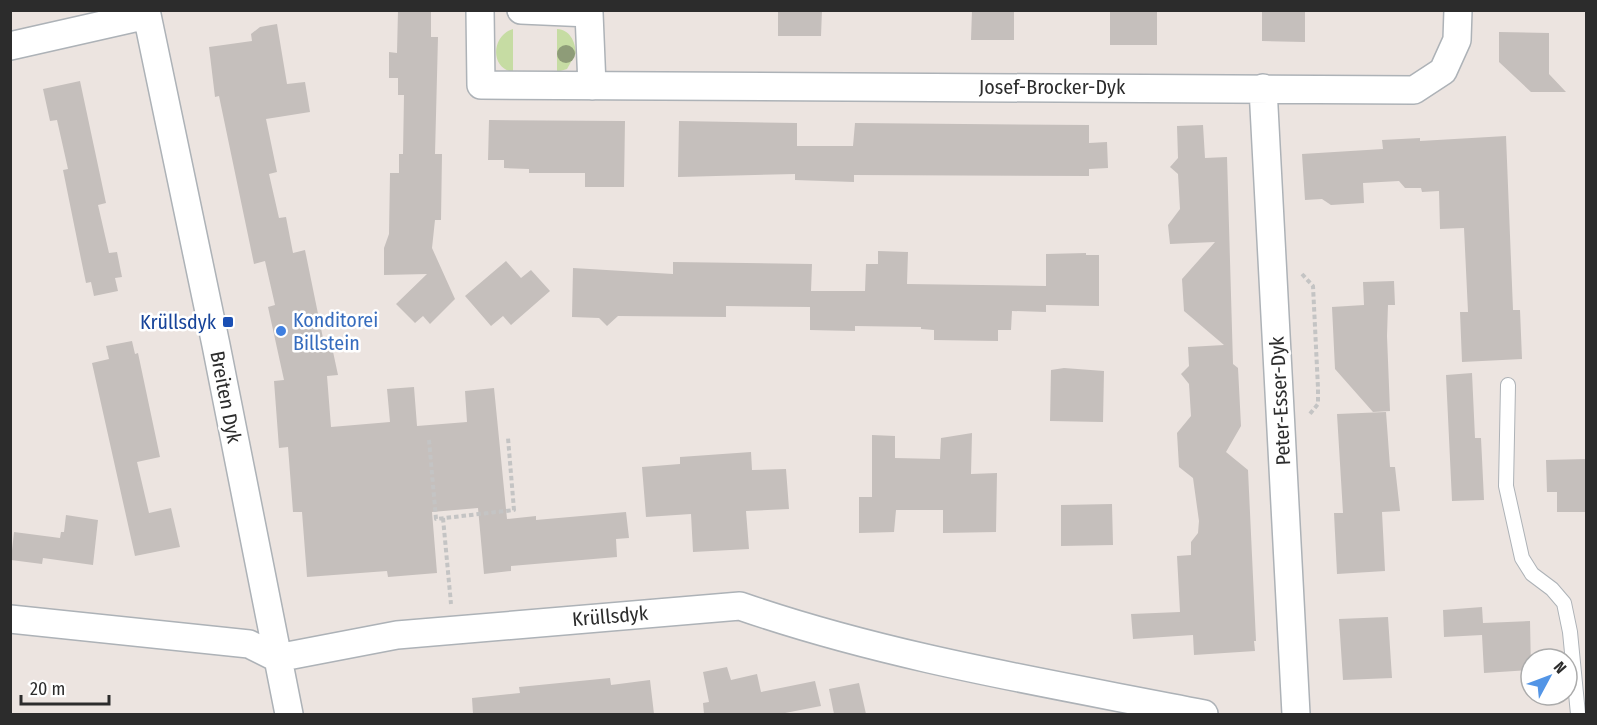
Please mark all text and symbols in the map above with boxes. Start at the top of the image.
street label: Josef-Brocker-Dyk [979,75,1126,99]
place label: Konditorei Billstein [293,308,378,355]
place label: Krüllsdyk [140,310,217,334]
marker: Krüllsdyk [221,315,235,329]
marker: Konditorei Billstein [274,324,288,338]
street label: Peter-Esser-Dyk [1265,335,1295,466]
street label: Breiten Dyk [205,349,247,446]
street label: Krüllsdyk [571,601,650,631]
north arrow [1519,647,1579,707]
text: N [1550,658,1570,677]
scale bar [21,668,110,706]
text: 20 m [30,678,65,700]

